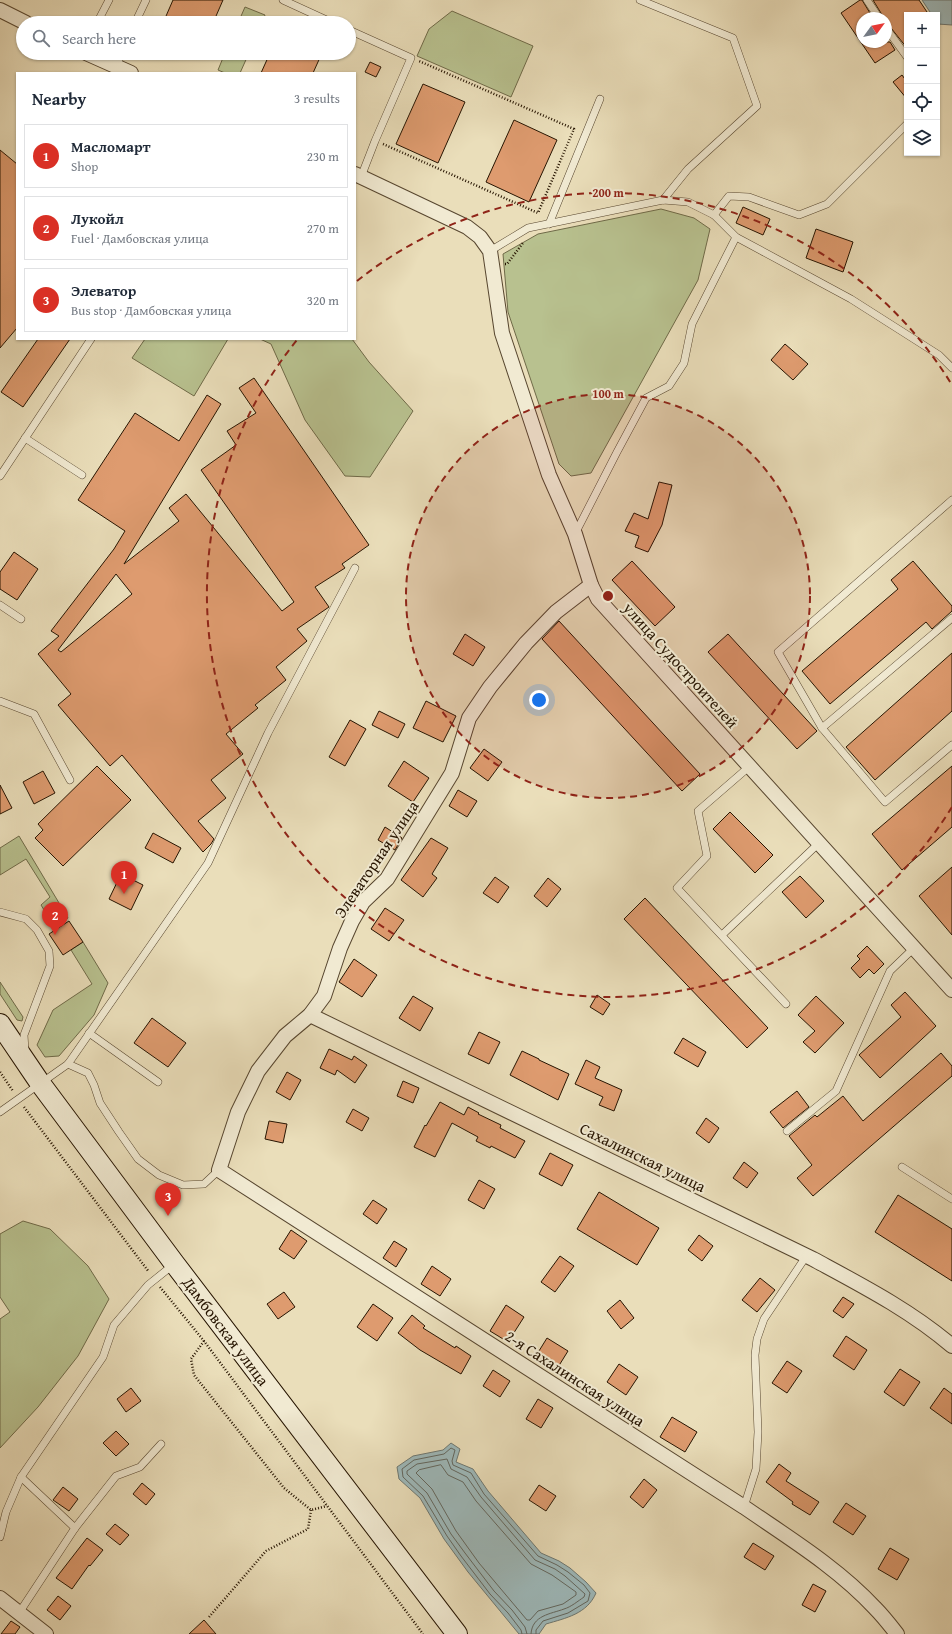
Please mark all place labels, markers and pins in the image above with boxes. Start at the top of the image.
centre of rings [601,589,615,603]
pin: 1 [111,861,137,894]
pin: 2 [42,902,68,935]
pin: 3 [155,1183,181,1216]

